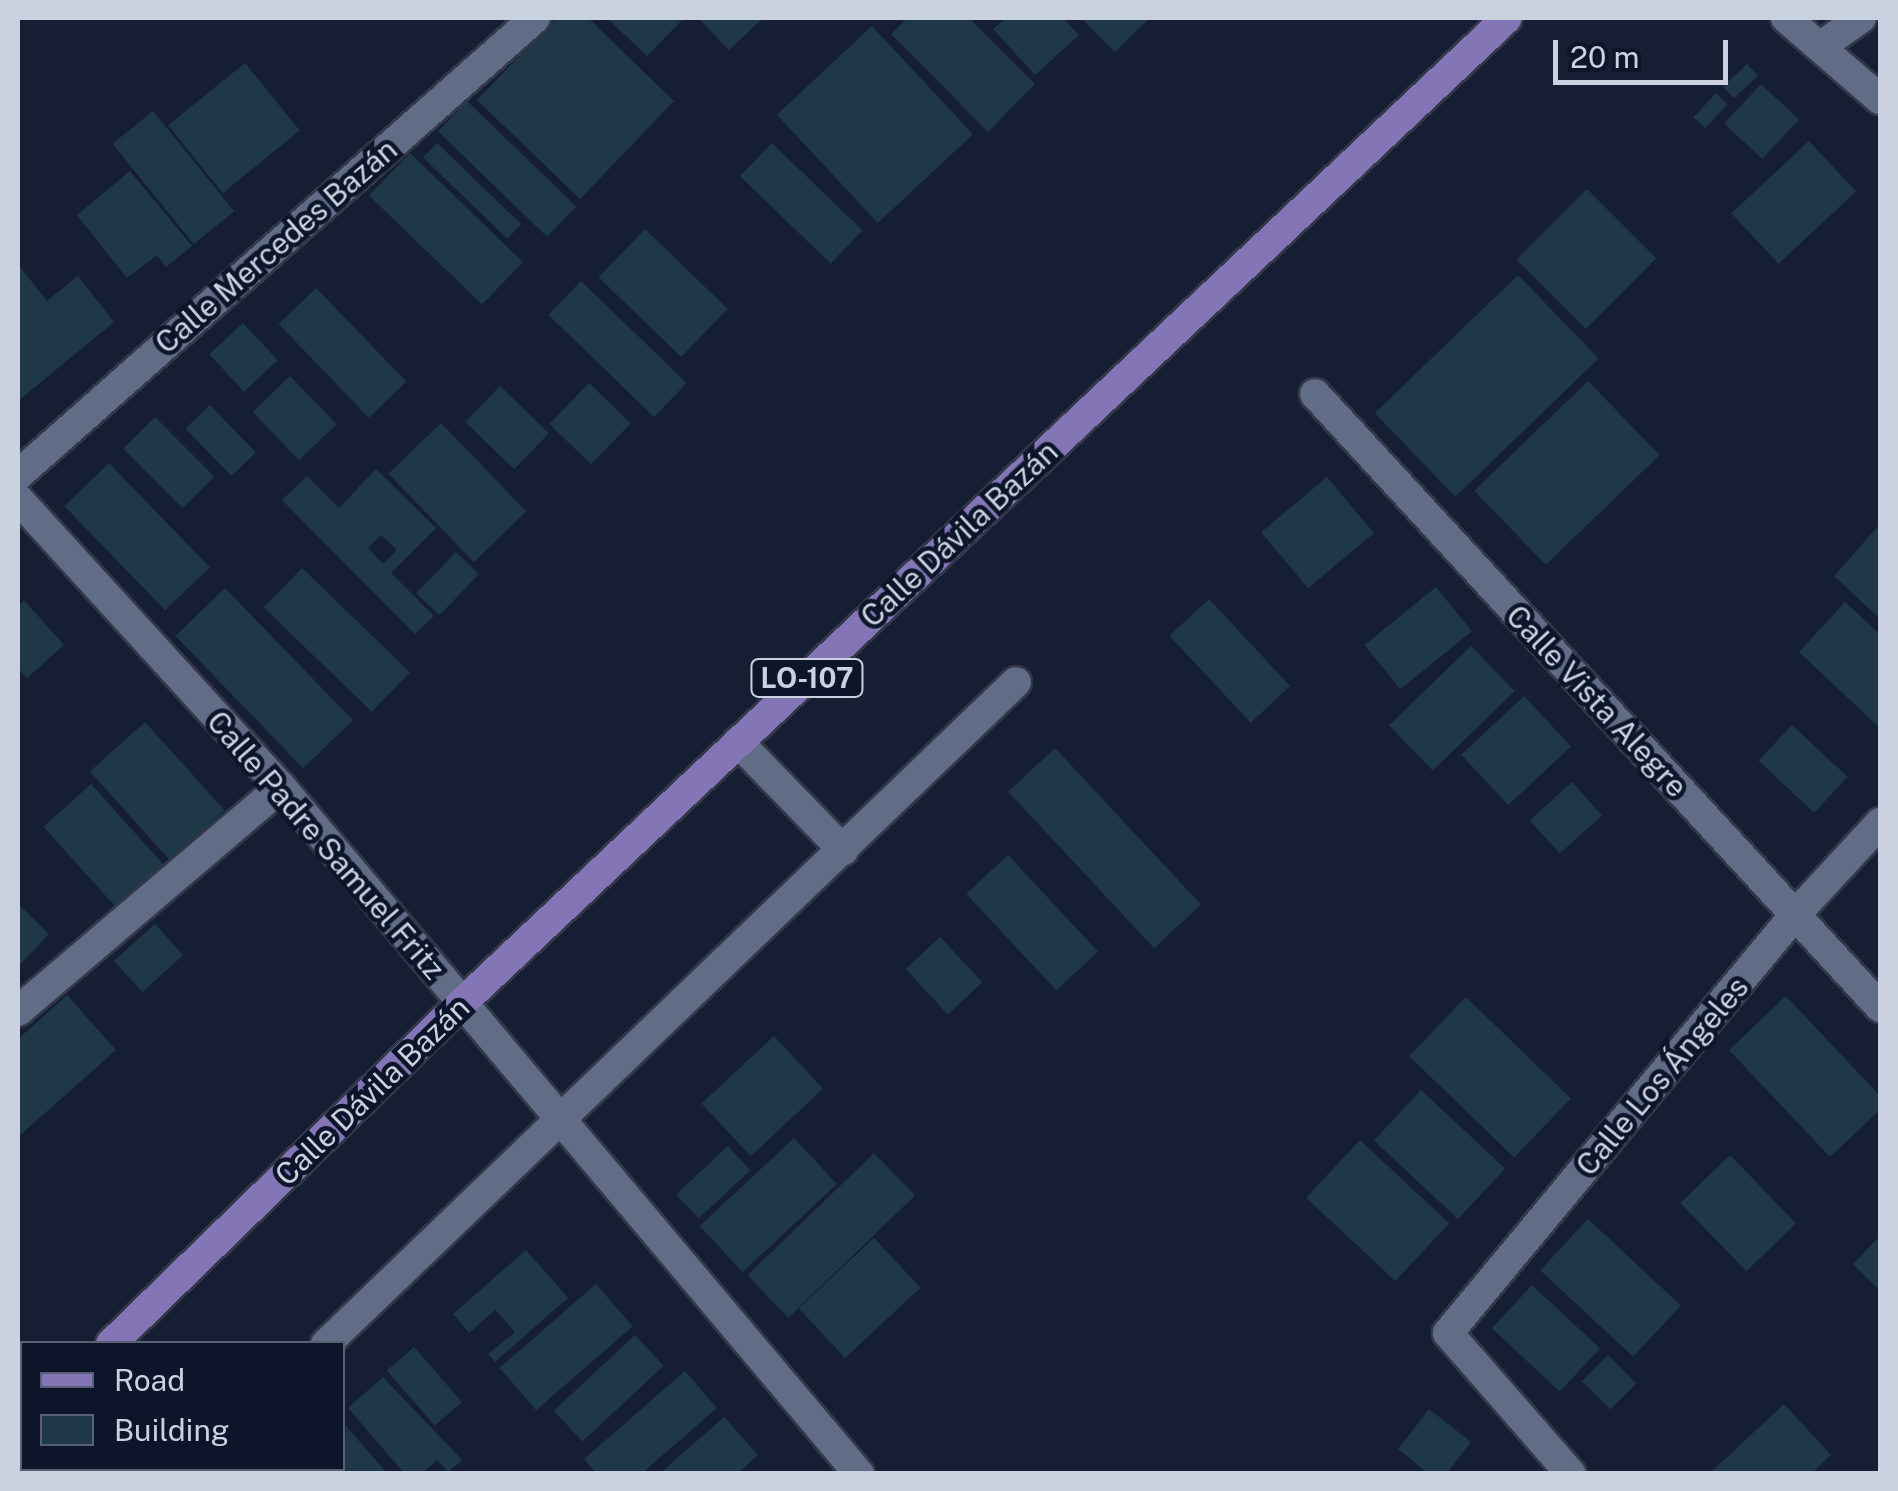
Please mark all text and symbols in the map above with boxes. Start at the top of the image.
scale bar [1558,20,1733,82]
text: 20 m [1570,39,1639,75]
street label: Calle Mercedes Bazán [148,131,404,361]
street label: Calle Dávila Bazán [853,434,1065,634]
street label: Calle Vista Alegre [1499,597,1695,805]
road number: LO-107 [750,655,864,701]
street label: Calle Padre Samuel Fritz [200,703,452,987]
street label: Calle Los Ángeles [1568,969,1756,1183]
street label: Calle Dávila Bazán [267,989,477,1193]
legend [20,1341,345,1471]
text: Road [114,1362,185,1398]
text: Building [114,1412,229,1448]

